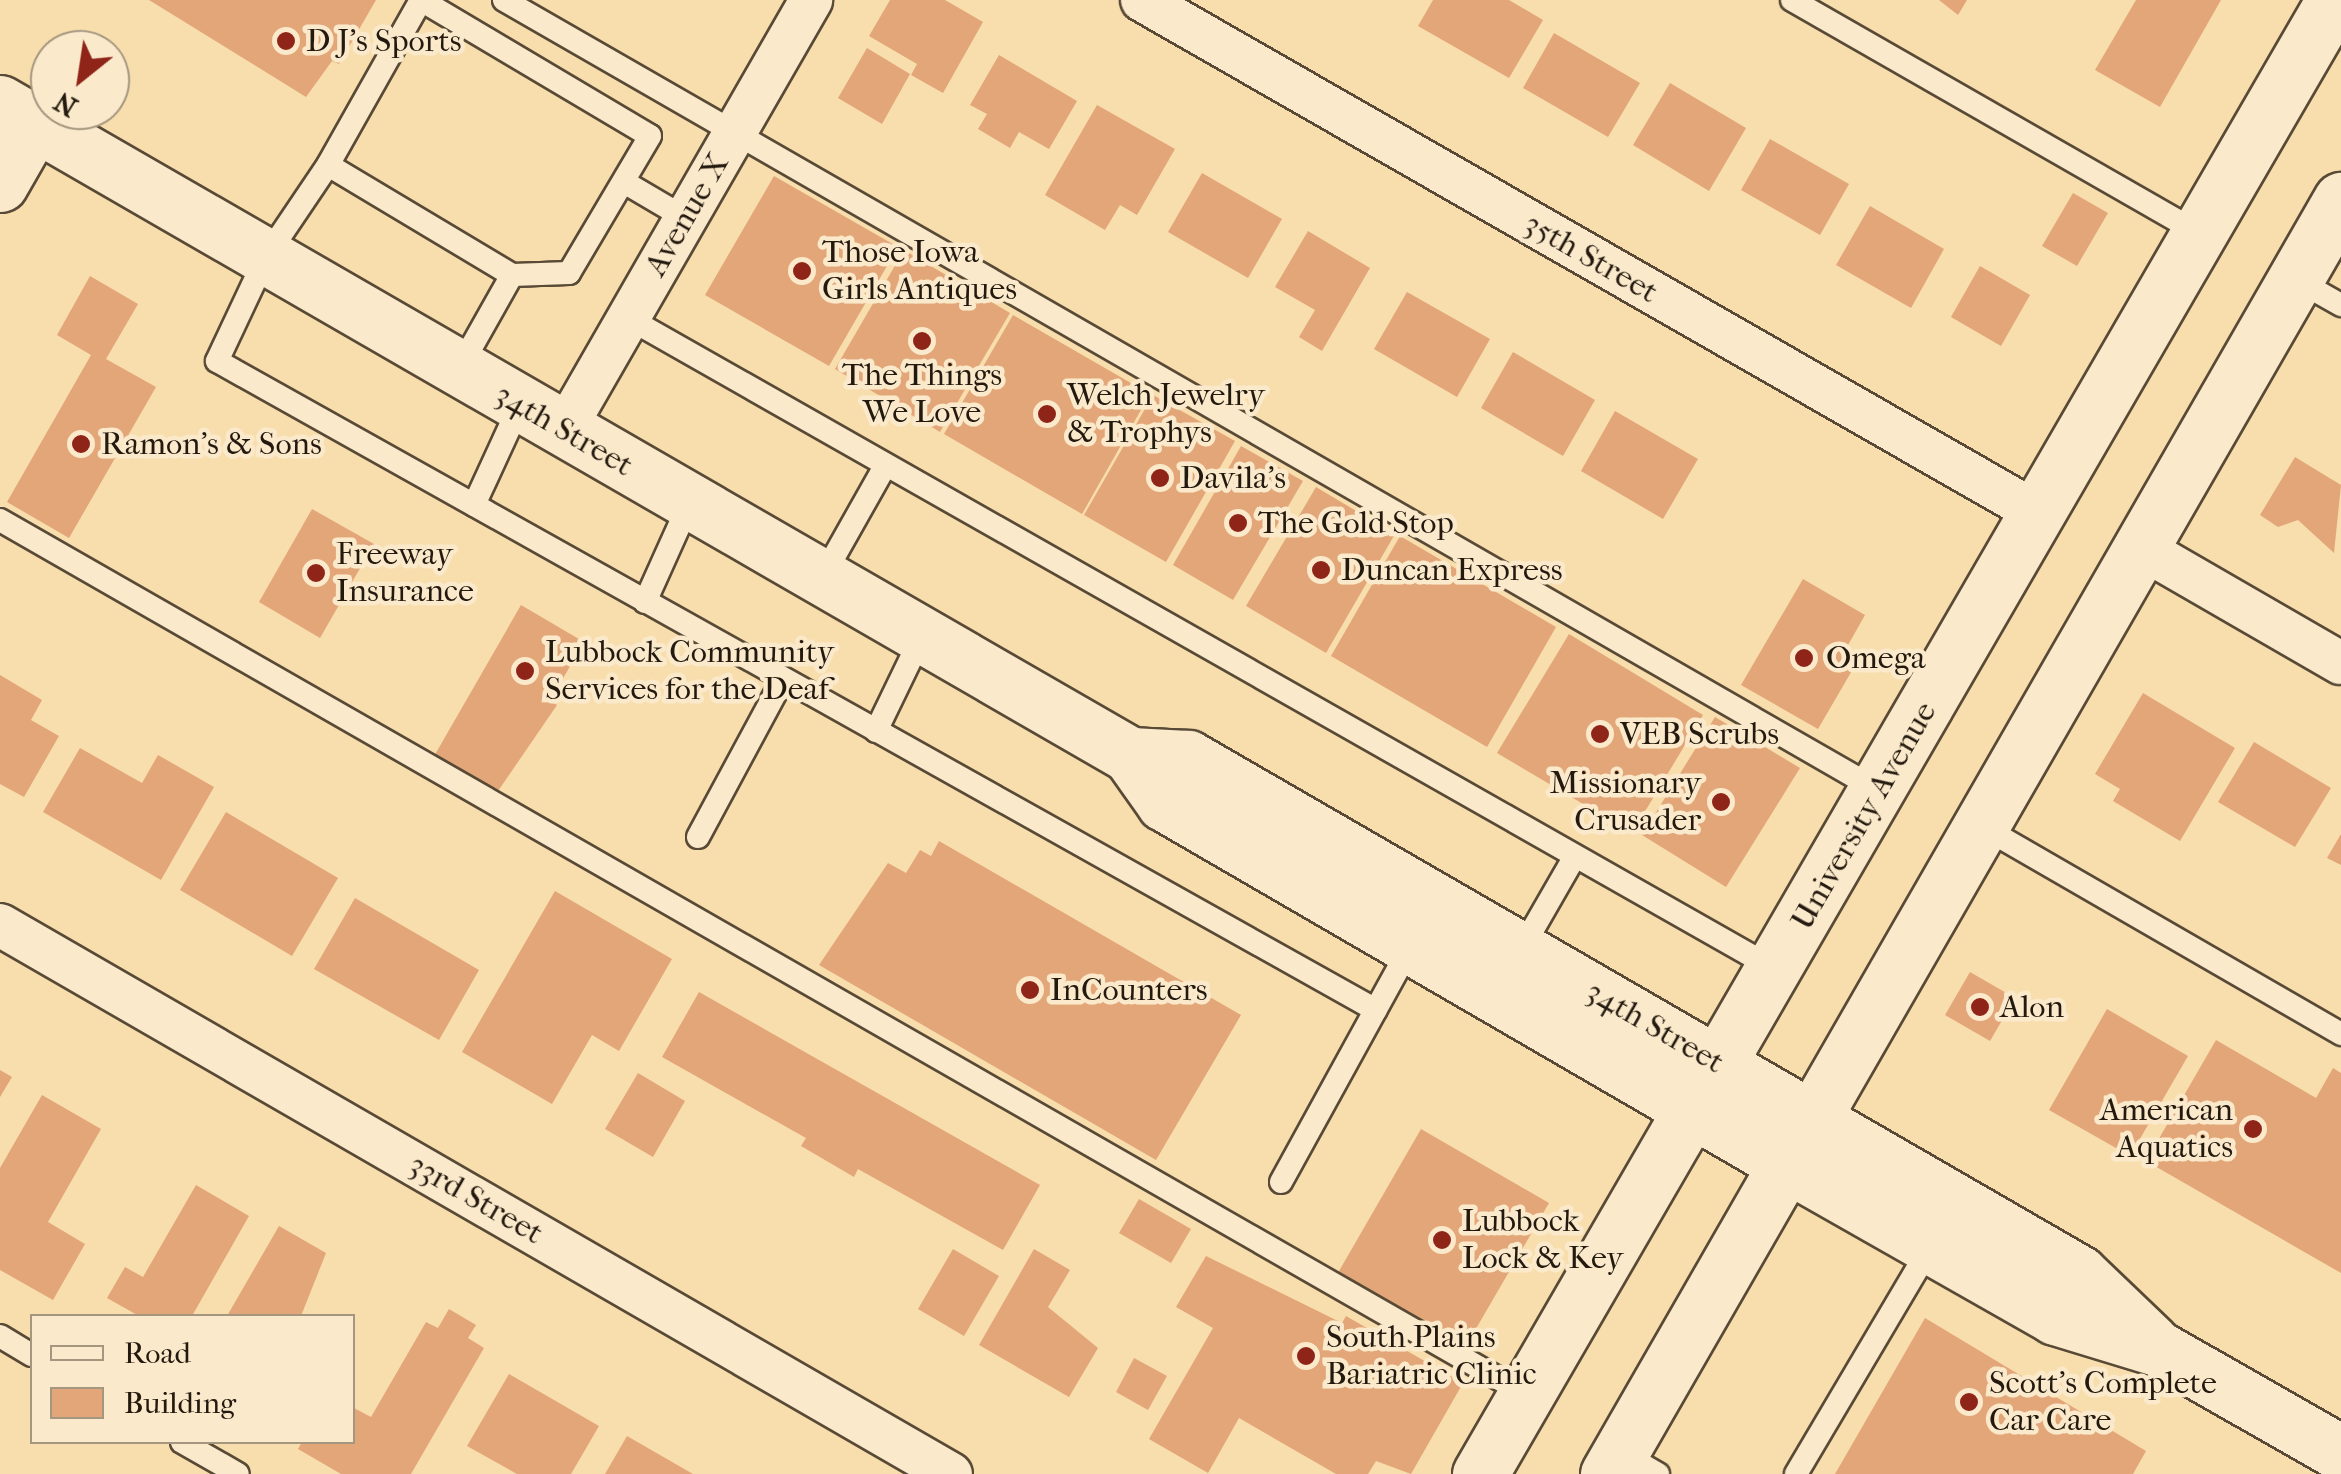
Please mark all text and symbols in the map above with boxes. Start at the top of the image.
place label: D J's Sports [306,22,462,60]
north arrow [30,30,130,130]
marker: D J's Sports [275,30,297,52]
text: N [48,85,83,124]
street label: Avenue X [637,147,737,283]
street label: 35th Street [1517,204,1665,312]
place label: Those Iowa Girls Antiques [822,234,1017,309]
marker: Those Iowa Girls Antiques [791,260,813,282]
marker: The Things We Love [911,330,933,352]
place label: The Things We Love [842,357,1002,432]
street label: 34th Street [488,375,640,485]
place label: Welch Jewelry & Trophys [1067,377,1265,452]
marker: Welch Jewelry & Trophys [1036,403,1058,425]
place label: Ramon's & Sons [101,425,322,463]
marker: Ramon's & Sons [70,433,92,455]
place label: Davila's [1180,459,1286,497]
marker: Davila's [1149,467,1171,489]
place label: The Gold Stop [1258,504,1454,542]
marker: The Gold Stop [1227,512,1249,534]
place label: Freeway Insurance [336,536,474,611]
place label: Duncan Express [1341,551,1563,589]
marker: Duncan Express [1310,559,1332,581]
marker: Freeway Insurance [305,562,327,584]
place label: Lubbock Community Services for the Deaf [545,634,834,709]
place label: Omega [1826,639,1926,677]
marker: Omega [1791,645,1817,671]
marker: Lubbock Community Services for the Deaf [514,660,536,682]
street label: University Avenue [1783,695,1945,937]
place label: VEB Scrubs [1620,715,1779,753]
marker: VEB Scrubs [1589,723,1611,745]
place label: Missionary Crusader [1549,765,1701,840]
marker: Missionary Crusader [1710,791,1732,813]
place label: InCounters [1050,971,1208,1009]
street label: 34th Street [1579,972,1731,1082]
marker: InCounters [1019,979,1041,1001]
place label: Alon [2000,988,2064,1026]
marker: Alon [1969,996,1991,1018]
place label: American Aquatics [2100,1092,2233,1167]
marker: American Aquatics [2242,1118,2264,1140]
street label: 33rd Street [402,1145,550,1253]
place label: Lubbock Lock & Key [1462,1203,1623,1278]
marker: Lubbock Lock & Key [1431,1229,1453,1251]
legend [30,1314,355,1444]
place label: South Plains Bariatric Clinic [1326,1319,1536,1394]
text: Road [124,1336,191,1371]
marker: South Plains Bariatric Clinic [1295,1345,1317,1367]
place label: Scott's Complete Car Care [1989,1365,2217,1440]
text: Building [124,1386,236,1421]
marker: Scott's Complete Car Care [1958,1391,1980,1413]

